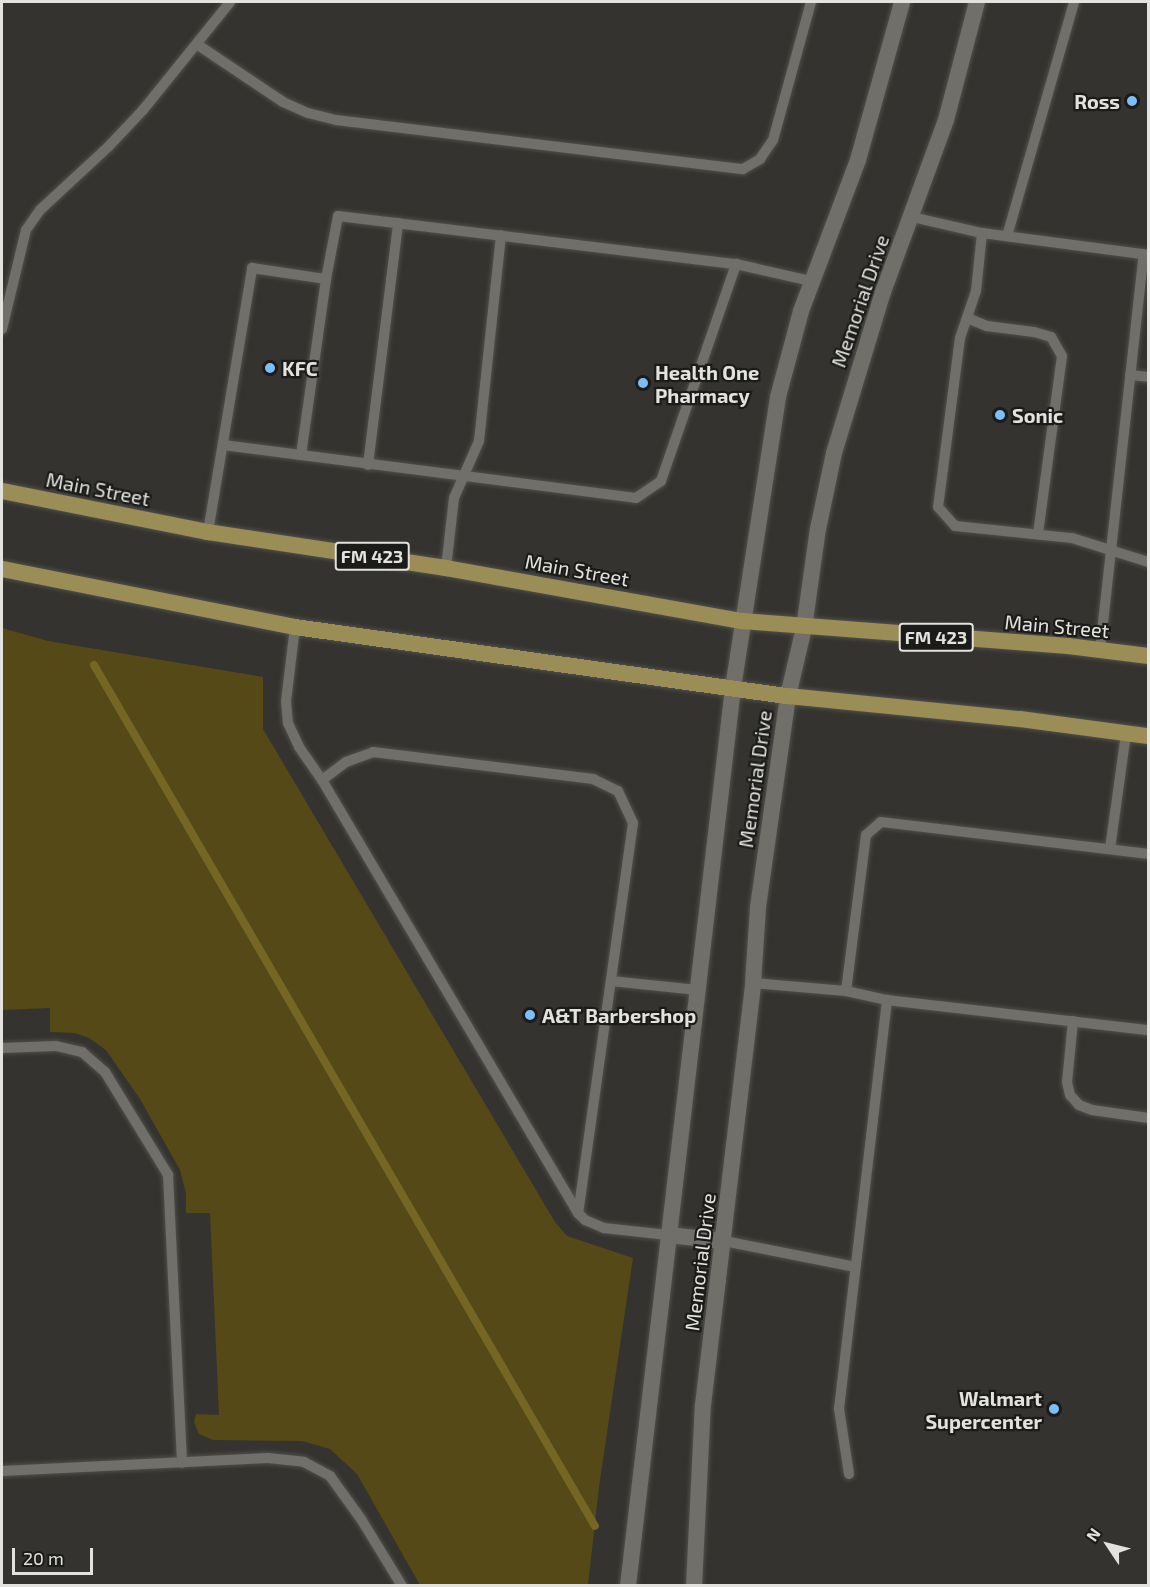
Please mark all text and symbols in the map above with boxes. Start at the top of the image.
place label: Ross [1074,89,1120,113]
marker: Ross [1125,94,1139,108]
street label: Memorial Drive [826,231,894,371]
place label: KFC [282,356,318,380]
place label: Health One Pharmacy [655,360,759,407]
marker: KFC [263,361,277,375]
marker: Health One Pharmacy [636,376,650,390]
place label: Sonic [1012,403,1063,427]
marker: Sonic [993,408,1007,422]
street label: Main Street [44,467,152,511]
road number: FM 423 [334,541,410,571]
street label: Main Street [523,549,631,591]
street label: Main Street [1004,609,1110,643]
road number: FM 423 [898,622,974,652]
street label: Memorial Drive [733,709,777,849]
place label: A&T Barbershop [542,1003,697,1027]
marker: A&T Barbershop [523,1008,537,1022]
street label: Memorial Drive [680,1192,720,1332]
place label: Walmart Supercenter [925,1386,1042,1433]
marker: Walmart Supercenter [1047,1402,1061,1416]
north arrow [1078,1515,1138,1575]
text: N [1082,1524,1104,1545]
scale bar [15,1536,96,1574]
text: 20 m [23,1547,64,1569]

